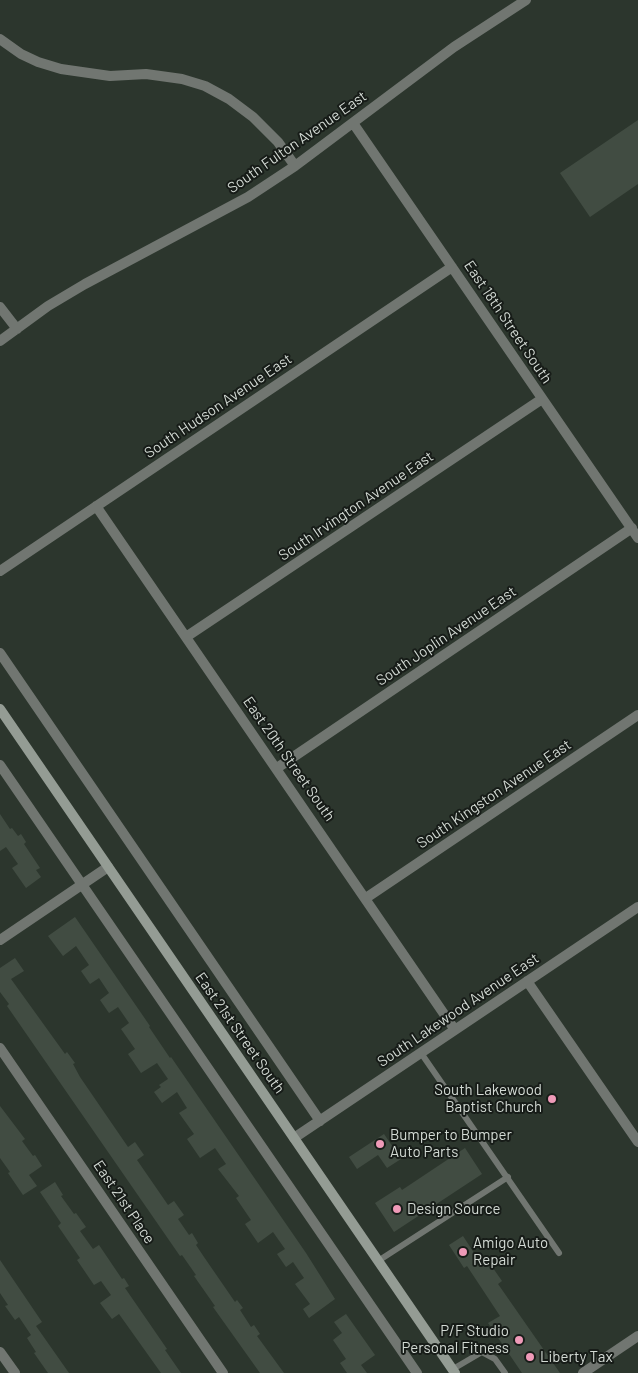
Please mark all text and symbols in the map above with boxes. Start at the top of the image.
street label: South Fulton Avenue East [224,87,370,197]
street label: East 18th Street South [460,257,556,387]
street label: South Hudson Avenue East [141,350,295,462]
street label: South Irvington Avenue East [275,447,437,565]
street label: South Joplin Avenue East [373,582,519,690]
street label: East 20th Street South [239,693,339,825]
street label: South Kingston Avenue East [413,736,575,852]
street label: South Lakewood Avenue East [374,949,542,1071]
street label: East 21st Street South [191,969,289,1097]
place label: South Lakewood Baptist Church [434,1081,542,1116]
marker: South Lakewood Baptist Church [546,1093,558,1105]
place label: Bumper to Bumper Auto Parts [390,1126,512,1161]
marker: Bumper to Bumper Auto Parts [374,1138,386,1150]
street label: East 21st Place [89,1157,159,1247]
place label: Design Source [407,1200,500,1218]
marker: Design Source [391,1203,403,1215]
place label: Amigo Auto Repair [473,1234,548,1269]
marker: Amigo Auto Repair [457,1246,469,1258]
place label: P/F Studio Personal Fitness [402,1322,509,1357]
marker: P/F Studio Personal Fitness [513,1334,525,1346]
place label: Liberty Tax [540,1348,613,1366]
marker: Liberty Tax [524,1351,536,1363]

